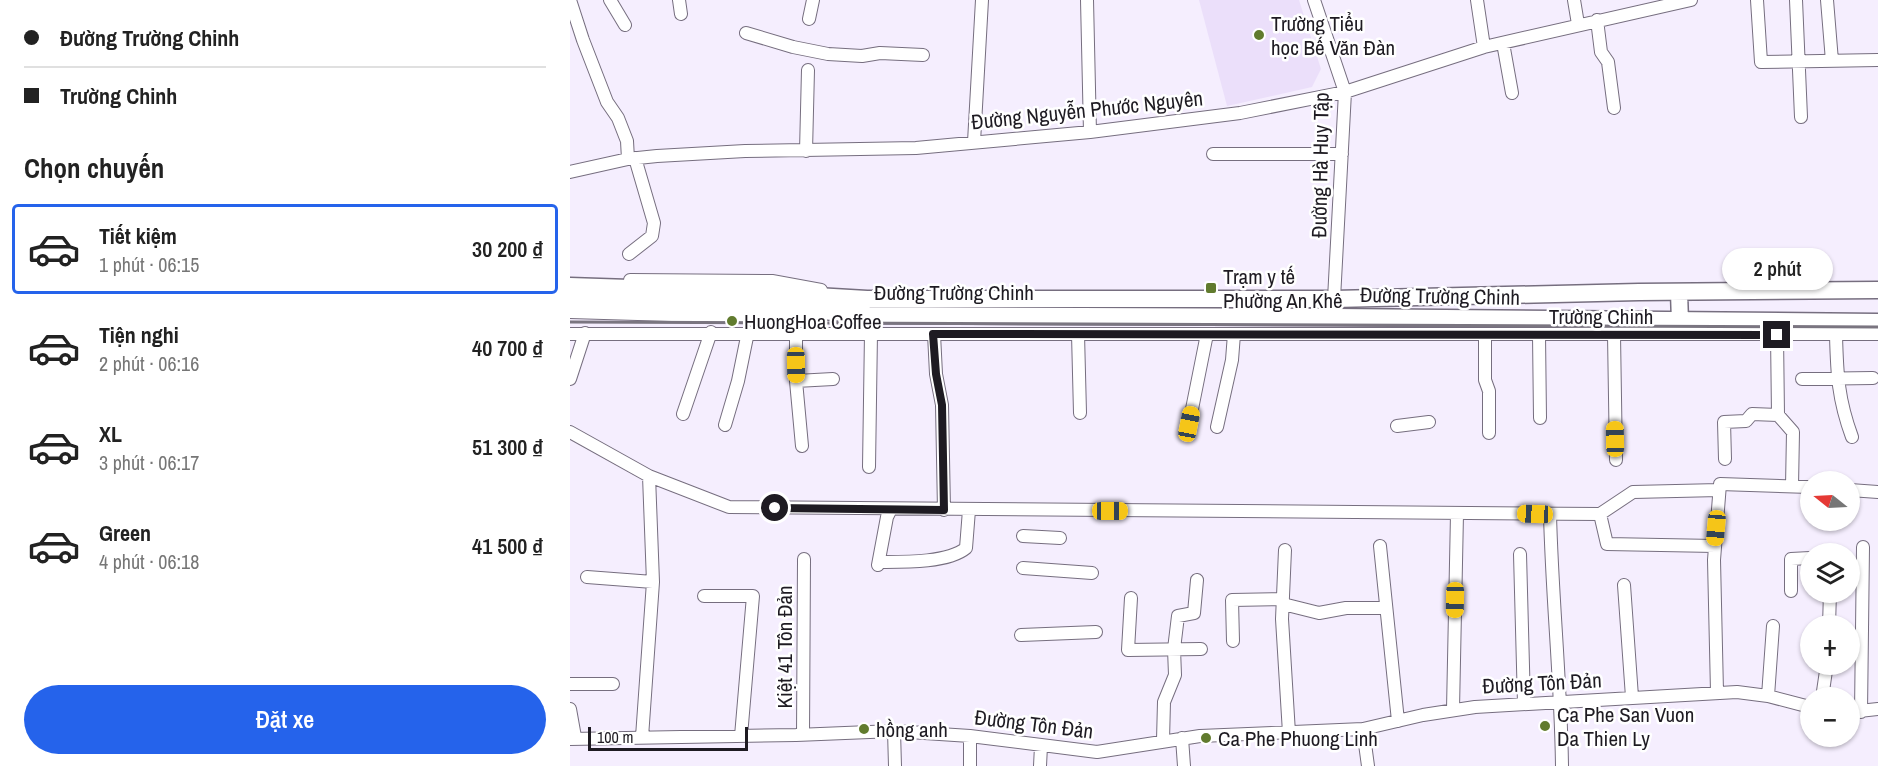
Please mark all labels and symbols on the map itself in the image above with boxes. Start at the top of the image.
place label: Trường Tiểu học Bế Văn Đàn [1271,9,1395,62]
marker: Trường Tiểu học Bế Văn Đàn [1252,28,1266,42]
street label: Đường Nguyễn Phước Nguyên [970,83,1204,137]
street label: Đường Hà Huy Tập [1304,92,1336,238]
callout: 2 phút [1722,248,1832,290]
place label: Trạm y tế Phường An Khê [1223,262,1343,315]
street label: Đường Trường Chinh [874,278,1034,307]
street label: Đường Trường Chinh [1360,280,1520,312]
marker: Trạm y tế Phường An Khê [1204,281,1218,295]
street label: Trường Chinh [1549,302,1653,331]
place label: HuongHoa Coffee [744,307,882,336]
marker: HuongHoa Coffee [725,314,739,328]
route end [1763,321,1790,348]
car [787,347,805,383]
car [1177,405,1201,443]
car [1606,421,1624,457]
north arrow [1800,471,1860,531]
route start [761,494,788,521]
car [1092,502,1128,520]
car [1517,504,1553,524]
car [1705,509,1727,547]
car [1446,582,1464,618]
street label: Kiệt 41 Tôn Đản [770,585,799,709]
street label: Đường Tôn Đản [1482,665,1602,701]
place label: Ca Phe San Vuon Da Thien Ly [1557,700,1694,753]
street label: Đường Tôn Đản [973,702,1095,746]
place label: hồng anh [876,715,948,744]
marker: Ca Phe San Vuon Da Thien Ly [1538,719,1552,733]
marker: hồng anh [857,722,871,736]
scale bar [588,724,748,752]
place label: Ca Phe Phuong Linh [1218,724,1378,753]
marker: Ca Phe Phuong Linh [1199,731,1213,745]

